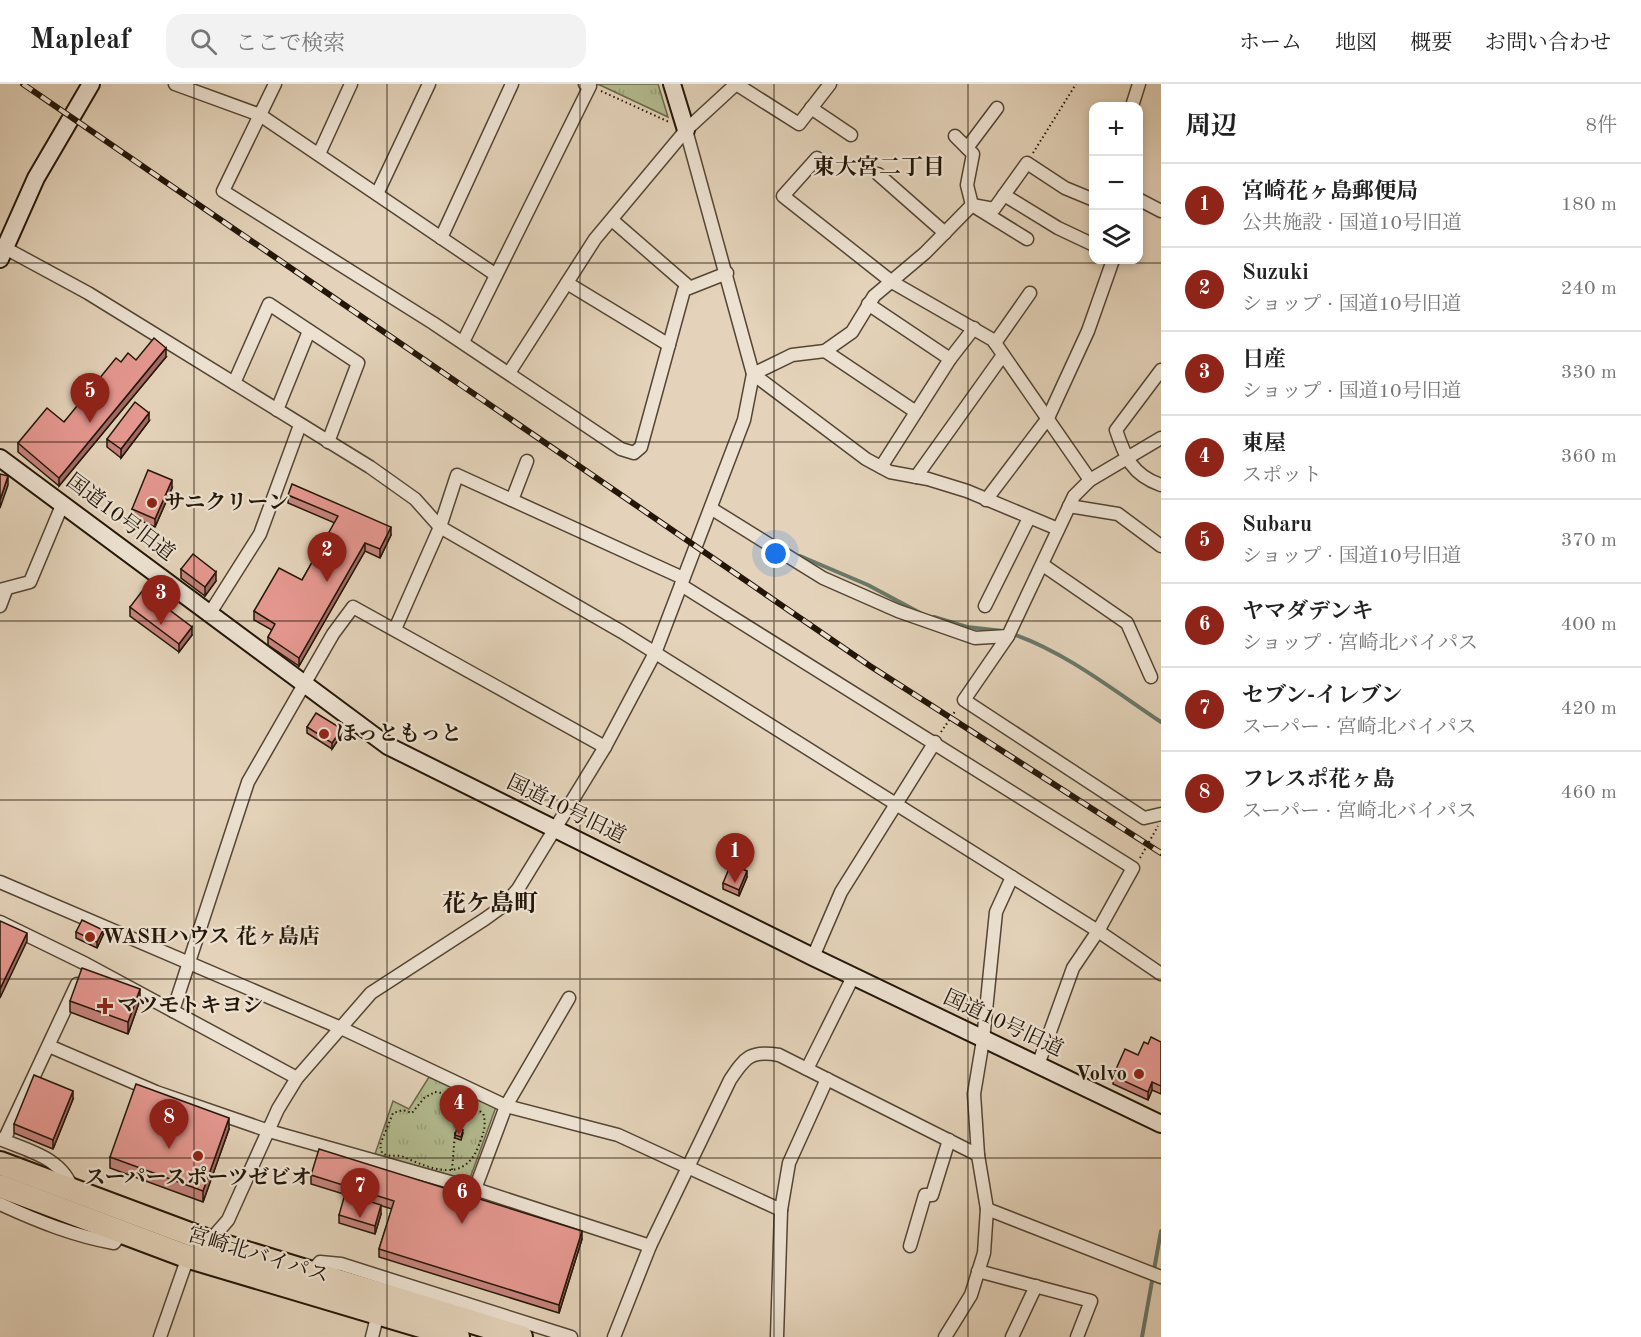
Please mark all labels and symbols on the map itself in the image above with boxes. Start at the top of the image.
district label: 東大宮二丁目 [813,155,945,179]
pin: 5 [70,374,110,423]
street label: 国道10号旧道 [62,469,179,565]
place label: サニクリーン [164,492,289,514]
marker: サニクリーン [145,496,159,510]
pin: 2 [308,532,346,582]
your location [761,539,790,568]
pin: 3 [142,576,180,625]
place label: ほっともっと [336,722,462,745]
marker: ほっともっと [317,727,331,741]
street label: 国道10号旧道 [503,770,630,848]
pin: 1 [716,834,754,883]
district label: 花ケ島町 [442,890,538,917]
place label: WASHハウス 花ヶ島店 [102,925,320,948]
marker: WASHハウス 花ヶ島店 [83,930,97,944]
street label: 国道10号旧道 [940,985,1067,1061]
place label: マツモトキヨシ [117,995,263,1017]
marker: マツモトキヨシ [98,999,112,1013]
place label: Volvo [1075,1064,1127,1085]
marker: Volvo [1132,1067,1146,1081]
pin: 4 [440,1086,478,1135]
pin: 8 [150,1100,188,1149]
marker: スーパースポーツゼビオ [191,1149,205,1163]
place label: スーパースポーツゼビオ [84,1166,312,1189]
pin: 7 [340,1168,380,1218]
pin: 6 [442,1174,482,1224]
street label: 宮崎北バイパス [185,1223,332,1287]

